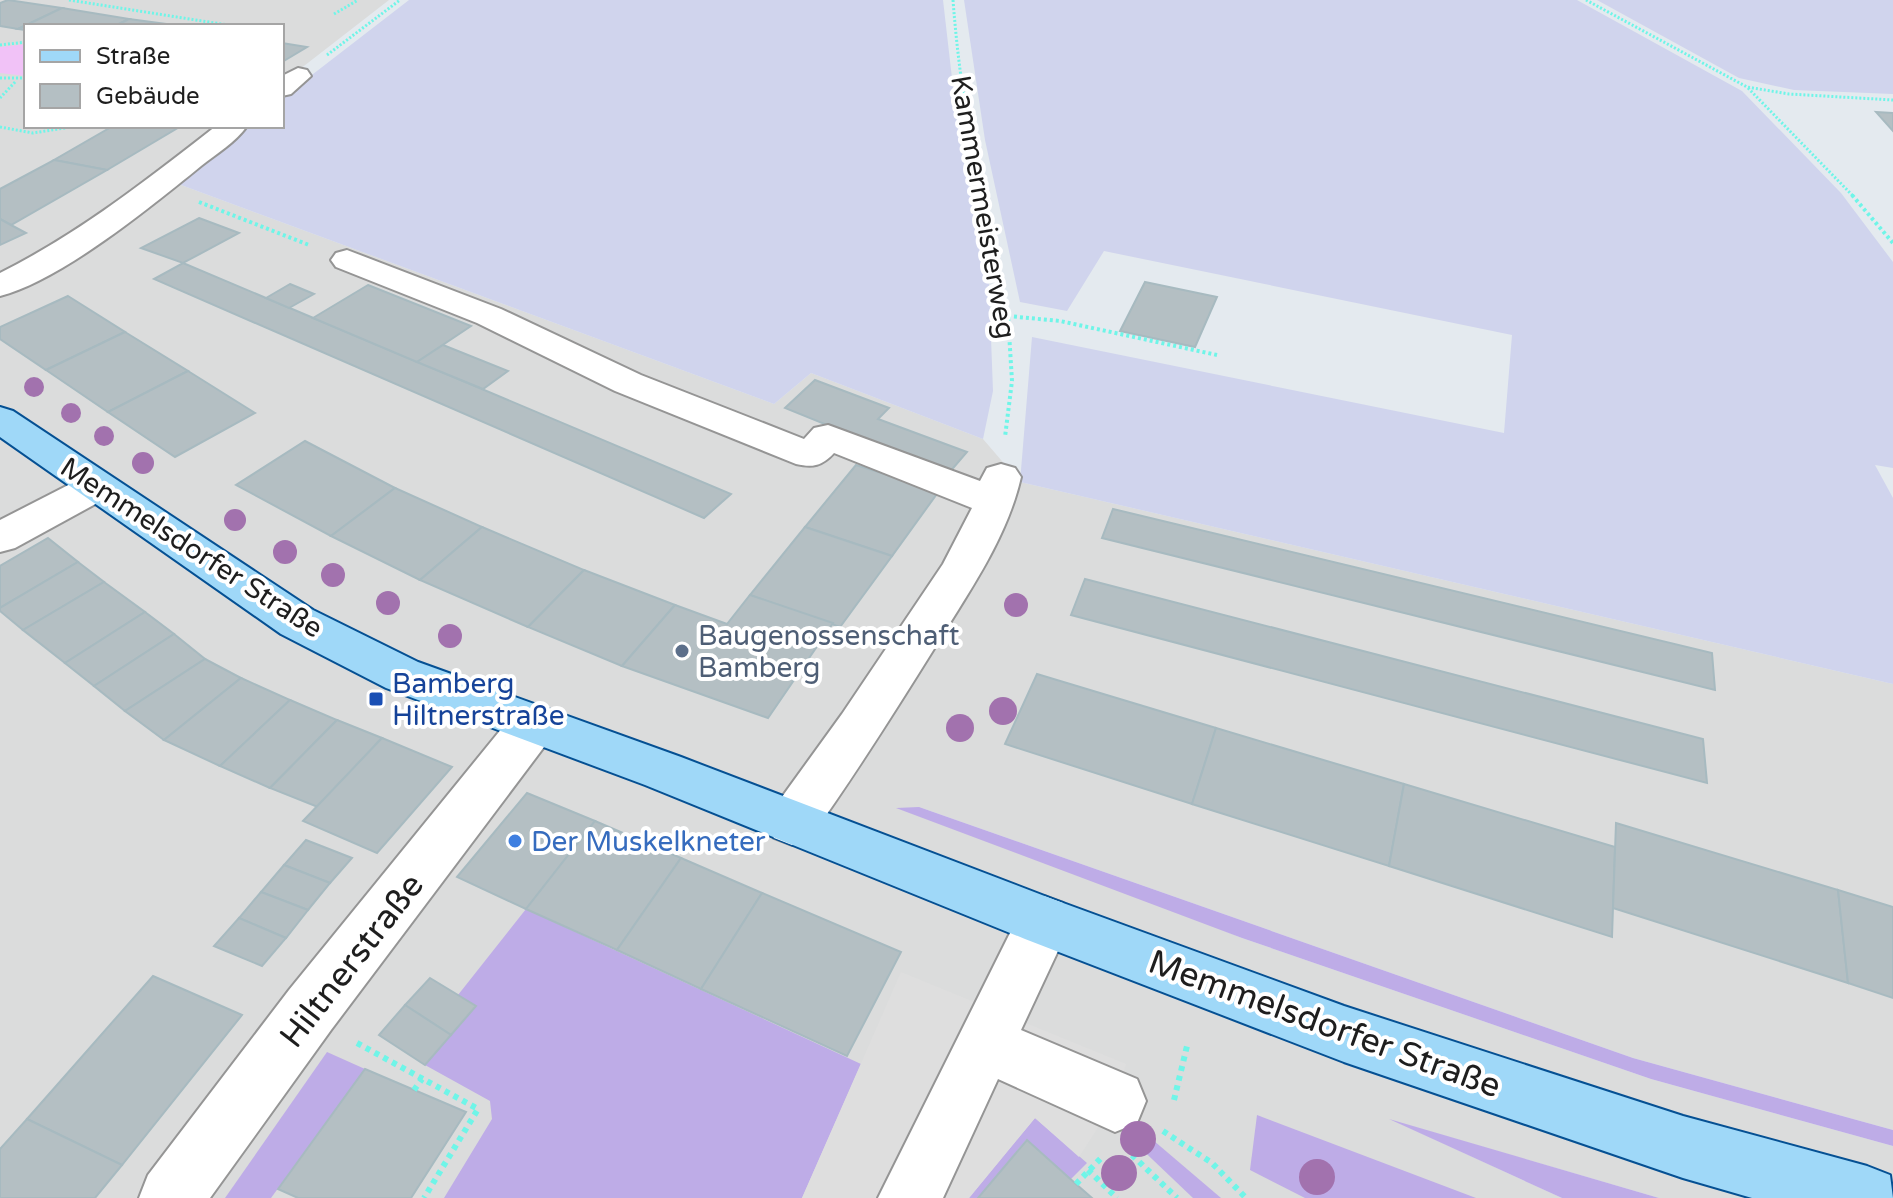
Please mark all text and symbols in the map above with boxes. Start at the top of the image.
legend [24,24,284,128]
text: Straße [96,42,170,71]
street label: Kammermeisterweg [943,73,1023,342]
text: Gebäude [96,82,200,111]
street label: Memmelsdorfer Straße [54,450,329,645]
place label: Baugenossenschaft Bamberg [698,619,960,685]
marker: Baugenossenschaft Bamberg [673,642,691,660]
place label: Bamberg Hiltnerstraße [392,667,564,733]
marker: Bamberg Hiltnerstraße [367,690,385,708]
place label: Der Muskelkneter [531,825,766,859]
marker: Der Muskelkneter [506,832,524,850]
street label: Hiltnerstraße [272,866,433,1056]
street label: Memmelsdorfer Straße [1143,942,1506,1107]

